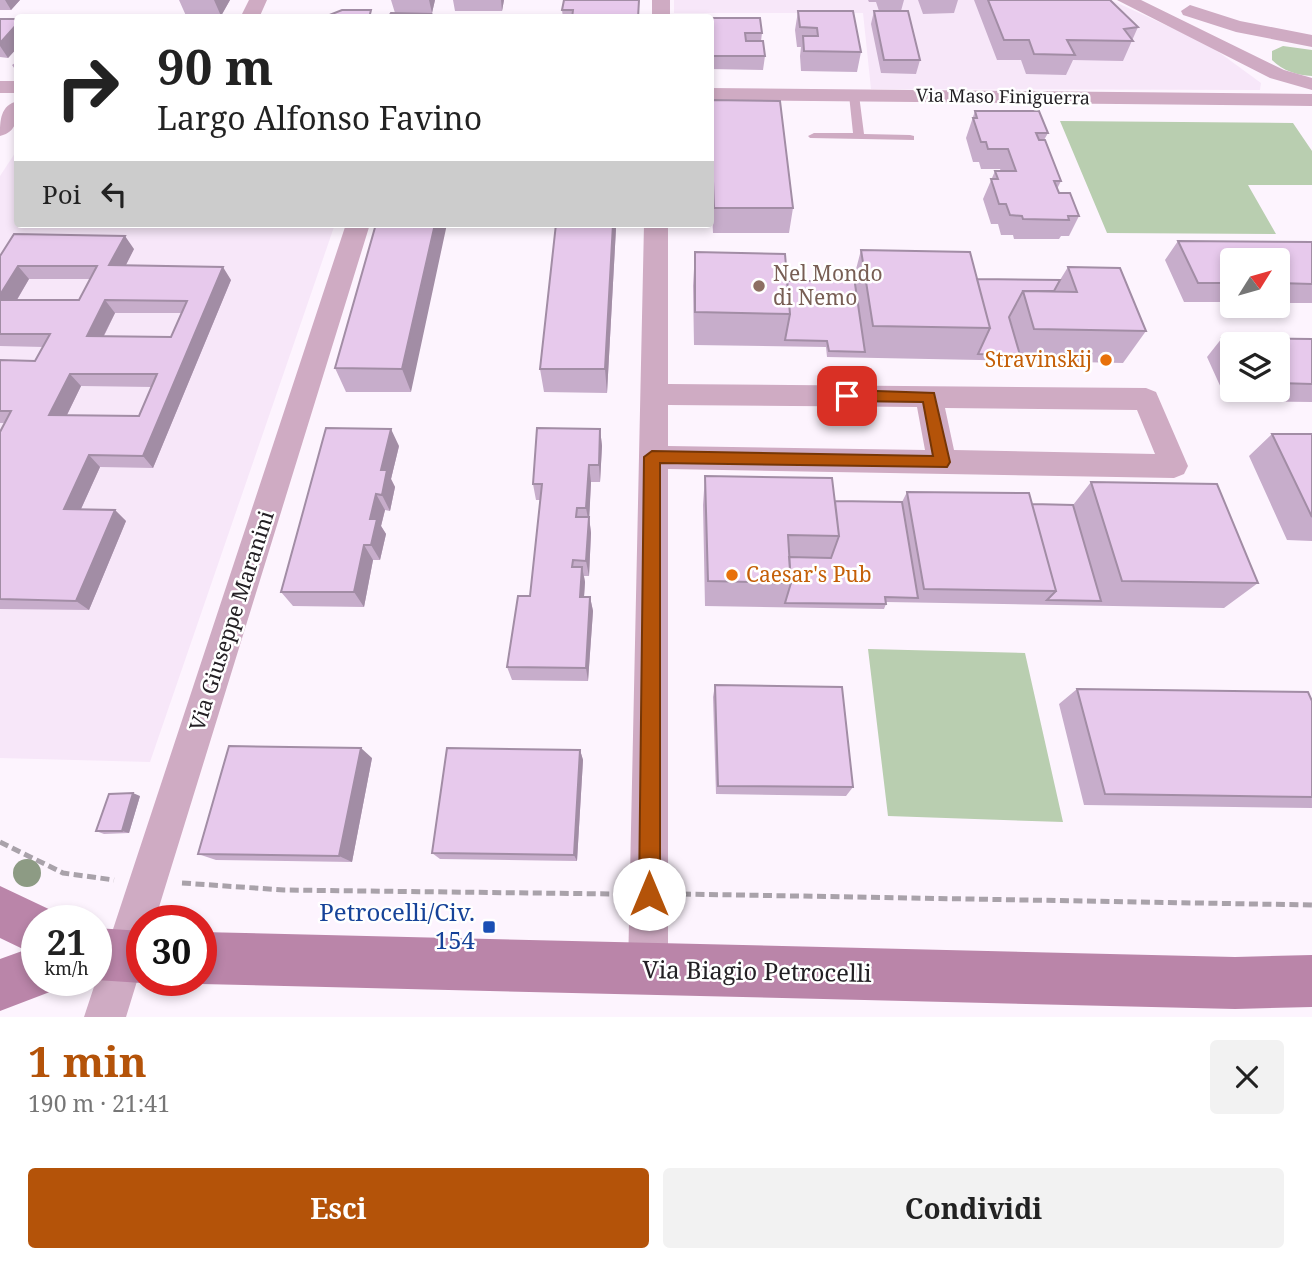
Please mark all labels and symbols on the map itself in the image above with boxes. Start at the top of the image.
street label: Via Maso Finiguerra [916,82,1090,110]
north arrow [1220,248,1290,318]
place label: Nel Mondo di Nemo [773,259,883,311]
marker: Nel Mondo di Nemo [751,278,767,294]
place label: Stravinskij [985,345,1092,373]
marker: Stravinskij [1098,352,1114,368]
pin [817,366,877,426]
street label: Via Giuseppe Maranini [182,507,280,734]
place label: Caesar's Pub [746,560,872,588]
marker: Caesar's Pub [724,567,740,583]
position arrow [612,857,686,931]
place label: Petrocelli/Civ. 154 [319,895,476,956]
speed limit sign: 30 [126,905,217,996]
marker: Petrocelli/Civ. 154 [481,919,497,935]
street label: Via Biagio Petrocelli [642,952,872,989]

